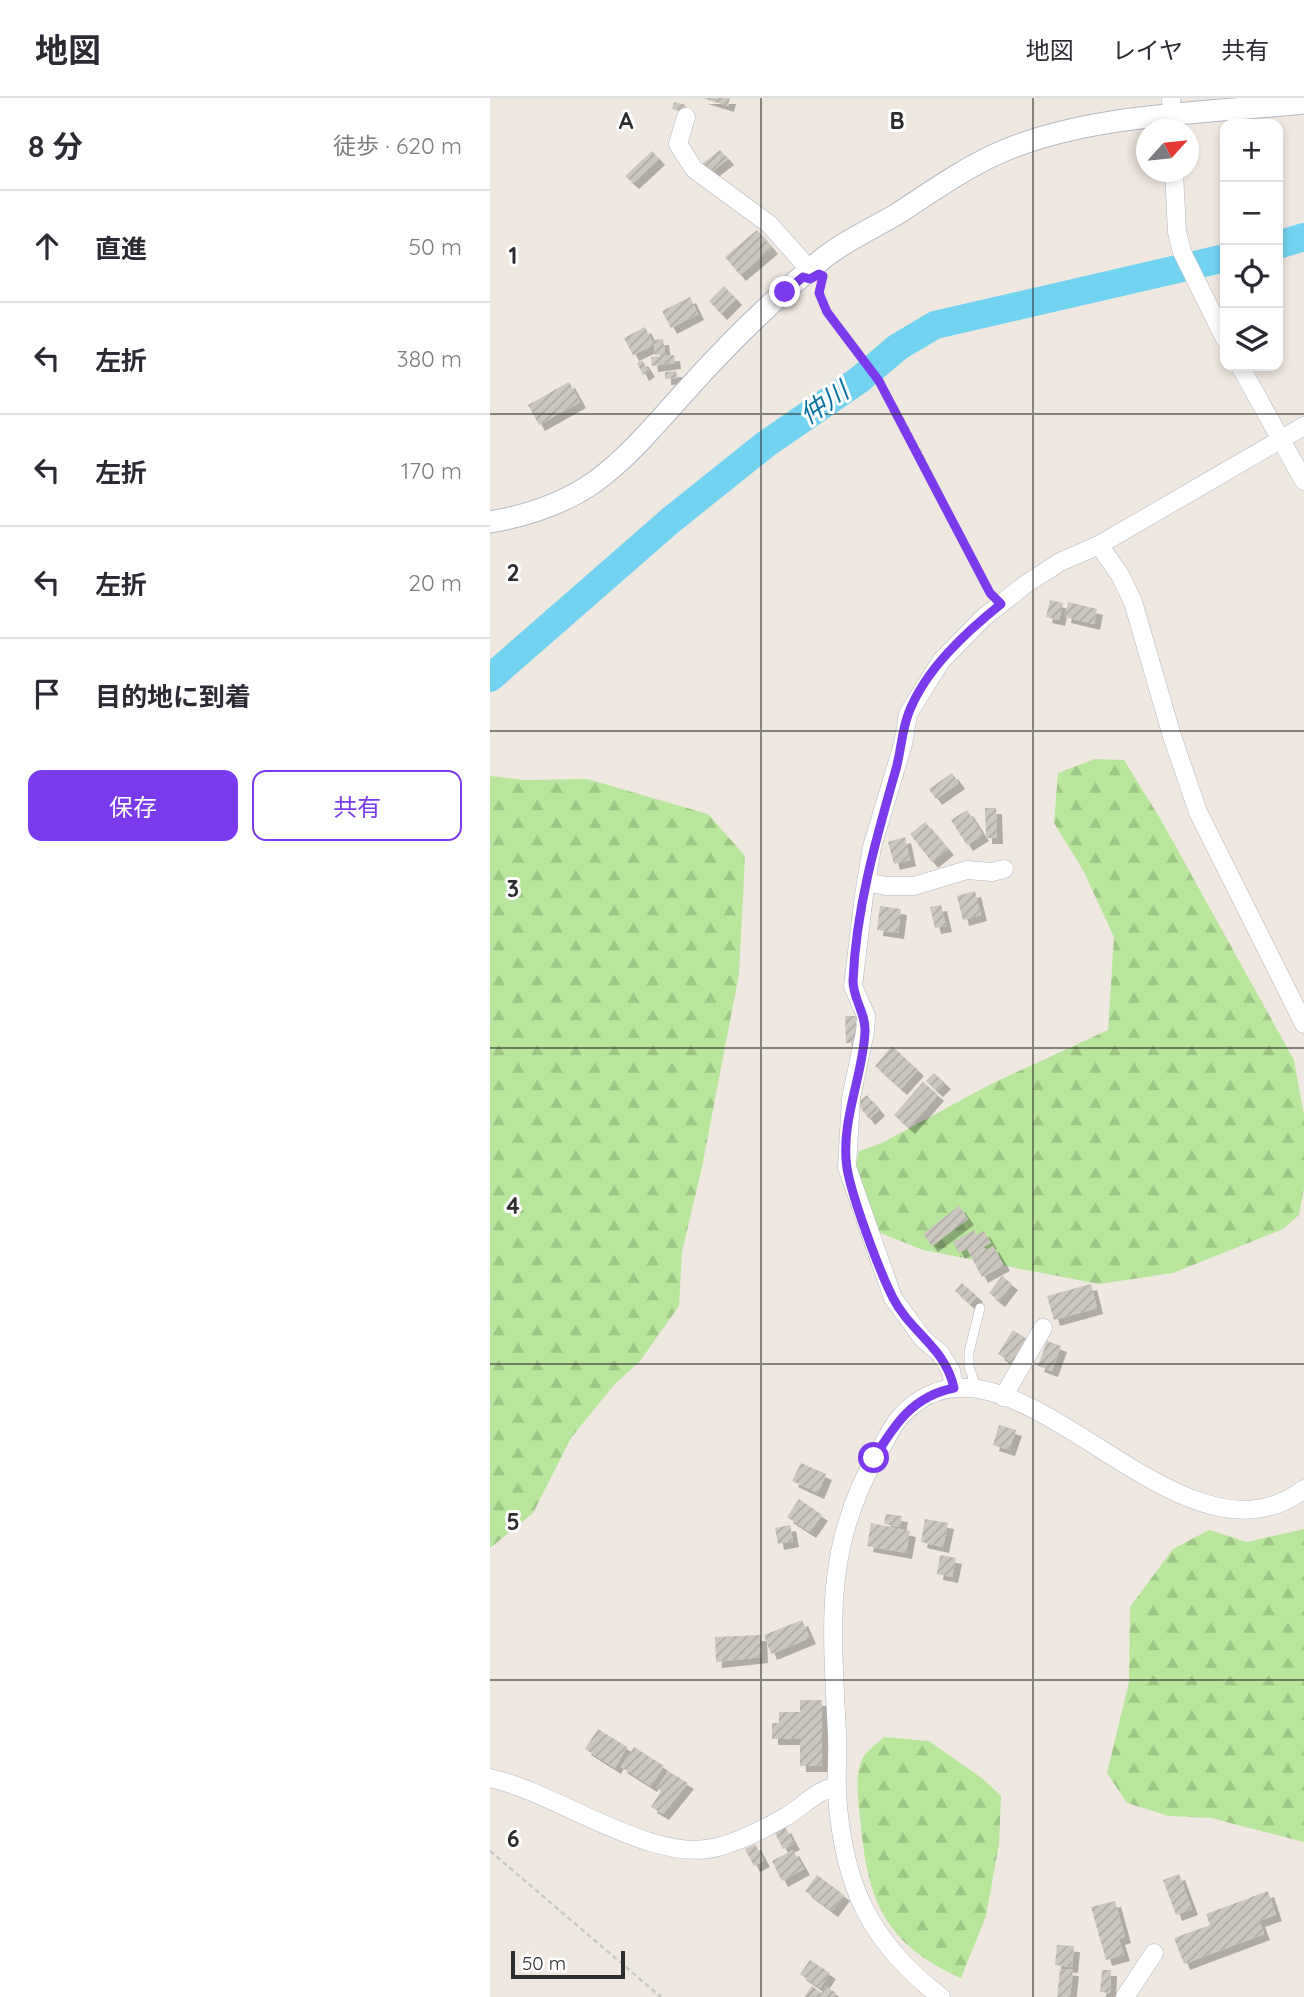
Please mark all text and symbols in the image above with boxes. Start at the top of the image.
text: 地図 [35,29,101,70]
text: 地図 [1026,35,1074,65]
text: レイヤ [1112,35,1183,65]
text: 共有 [1221,35,1269,65]
text: A [619,106,634,135]
text: B [889,106,905,135]
north arrow [1136,119,1199,182]
map controls [1220,119,1283,371]
button: + [1220,119,1283,182]
text: 8 分 [28,127,83,165]
text: 徒歩 · 620 m [333,131,462,160]
button: − [1220,182,1283,245]
icon: ahead [28,227,66,265]
text: 直進 [95,232,147,265]
text: 50 m [409,232,462,261]
text: 1 [509,241,517,270]
button: locate [1220,245,1283,308]
route end [769,276,800,307]
button: layers [1220,308,1283,371]
icon: left [28,339,66,377]
text: 左折 [95,344,147,377]
text: 380 m [397,344,462,373]
water label: 仲川 [793,372,857,431]
icon: left [28,451,66,489]
text: 左折 [95,456,147,489]
text: 170 m [401,456,462,485]
text: 2 [506,558,520,587]
icon: left [28,563,66,601]
text: 左折 [95,568,147,601]
text: 20 m [408,568,462,597]
icon: arrive [28,675,66,713]
text: 目的地に到着 [95,680,251,713]
button: 保存 [28,770,238,841]
button: 共有 [252,770,462,841]
text: 3 [507,874,519,903]
text: 4 [506,1191,520,1220]
route start [858,1442,889,1473]
text: 5 [506,1507,520,1536]
text: 6 [507,1824,519,1853]
scale bar [511,1948,625,1980]
text: 50 m [522,1951,566,1975]

